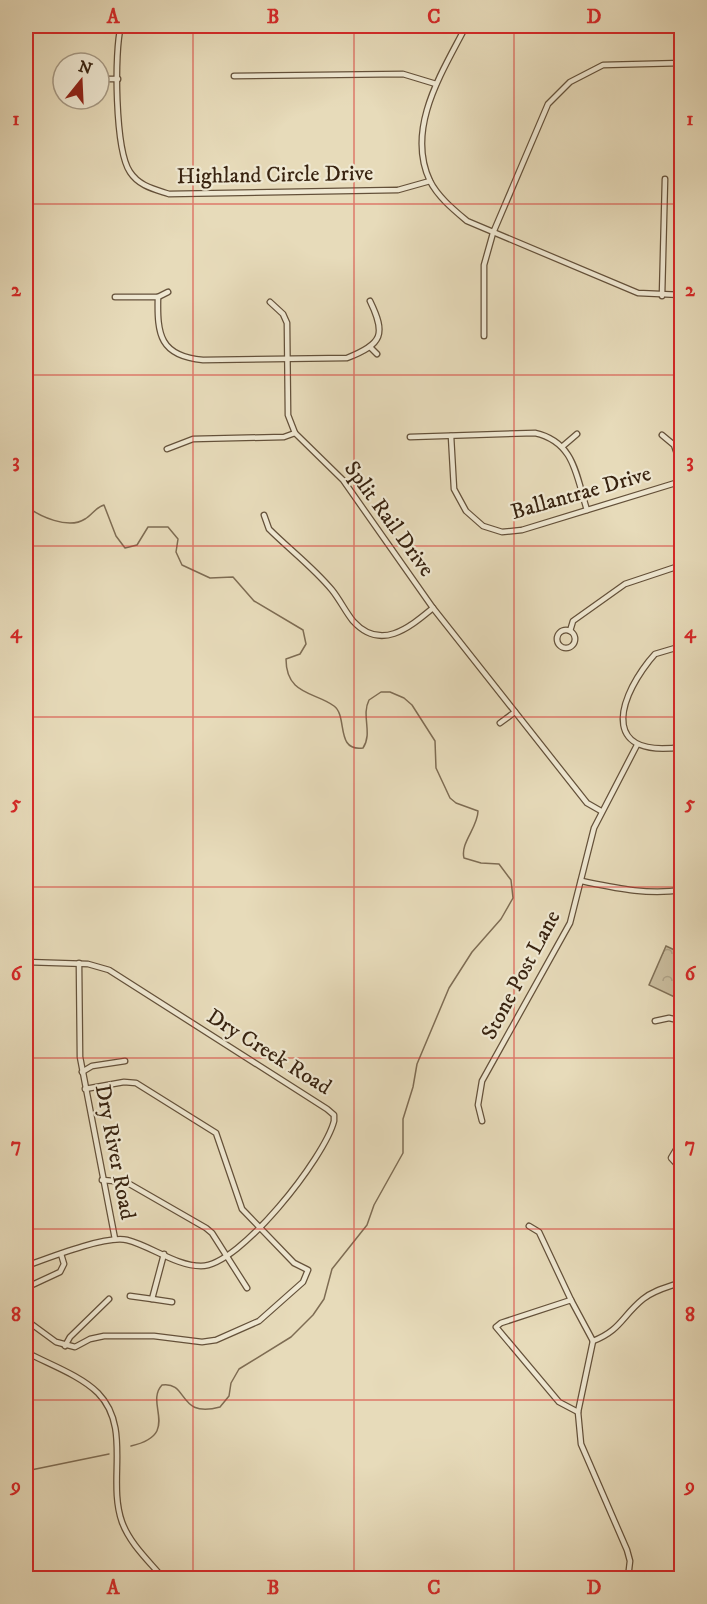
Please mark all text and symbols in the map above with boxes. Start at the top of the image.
text: A [106,5,121,30]
text: B [267,5,279,30]
text: C [427,5,441,30]
text: D [587,5,602,30]
north arrow [51,51,111,111]
text: N [76,56,95,79]
text: 1 [12,107,20,132]
text: 1 [686,107,694,132]
street label: Highland Circle Drive [176,160,374,190]
text: 2 [11,278,22,303]
text: 2 [685,278,696,303]
text: 3 [12,449,20,474]
text: 3 [686,449,694,474]
street label: Split Rail Drive [338,456,440,582]
street label: Ballantrae Drive [508,460,654,526]
text: 4 [10,620,23,645]
text: 4 [684,620,697,645]
text: 5 [10,791,21,816]
text: 5 [684,791,695,816]
street label: Stone Post Lane [476,906,566,1044]
text: 6 [11,962,23,987]
text: 6 [685,962,697,987]
street label: Dry Creek Road [202,1003,336,1101]
street label: Dry River Road [89,1082,141,1222]
text: 7 [11,1133,21,1158]
text: 7 [685,1133,695,1158]
text: 8 [11,1303,21,1328]
text: 8 [685,1303,695,1328]
text: 9 [9,1474,21,1499]
text: 9 [683,1474,695,1499]
text: A [106,1576,121,1601]
text: B [267,1576,279,1601]
text: C [427,1576,441,1601]
text: D [587,1576,602,1601]

